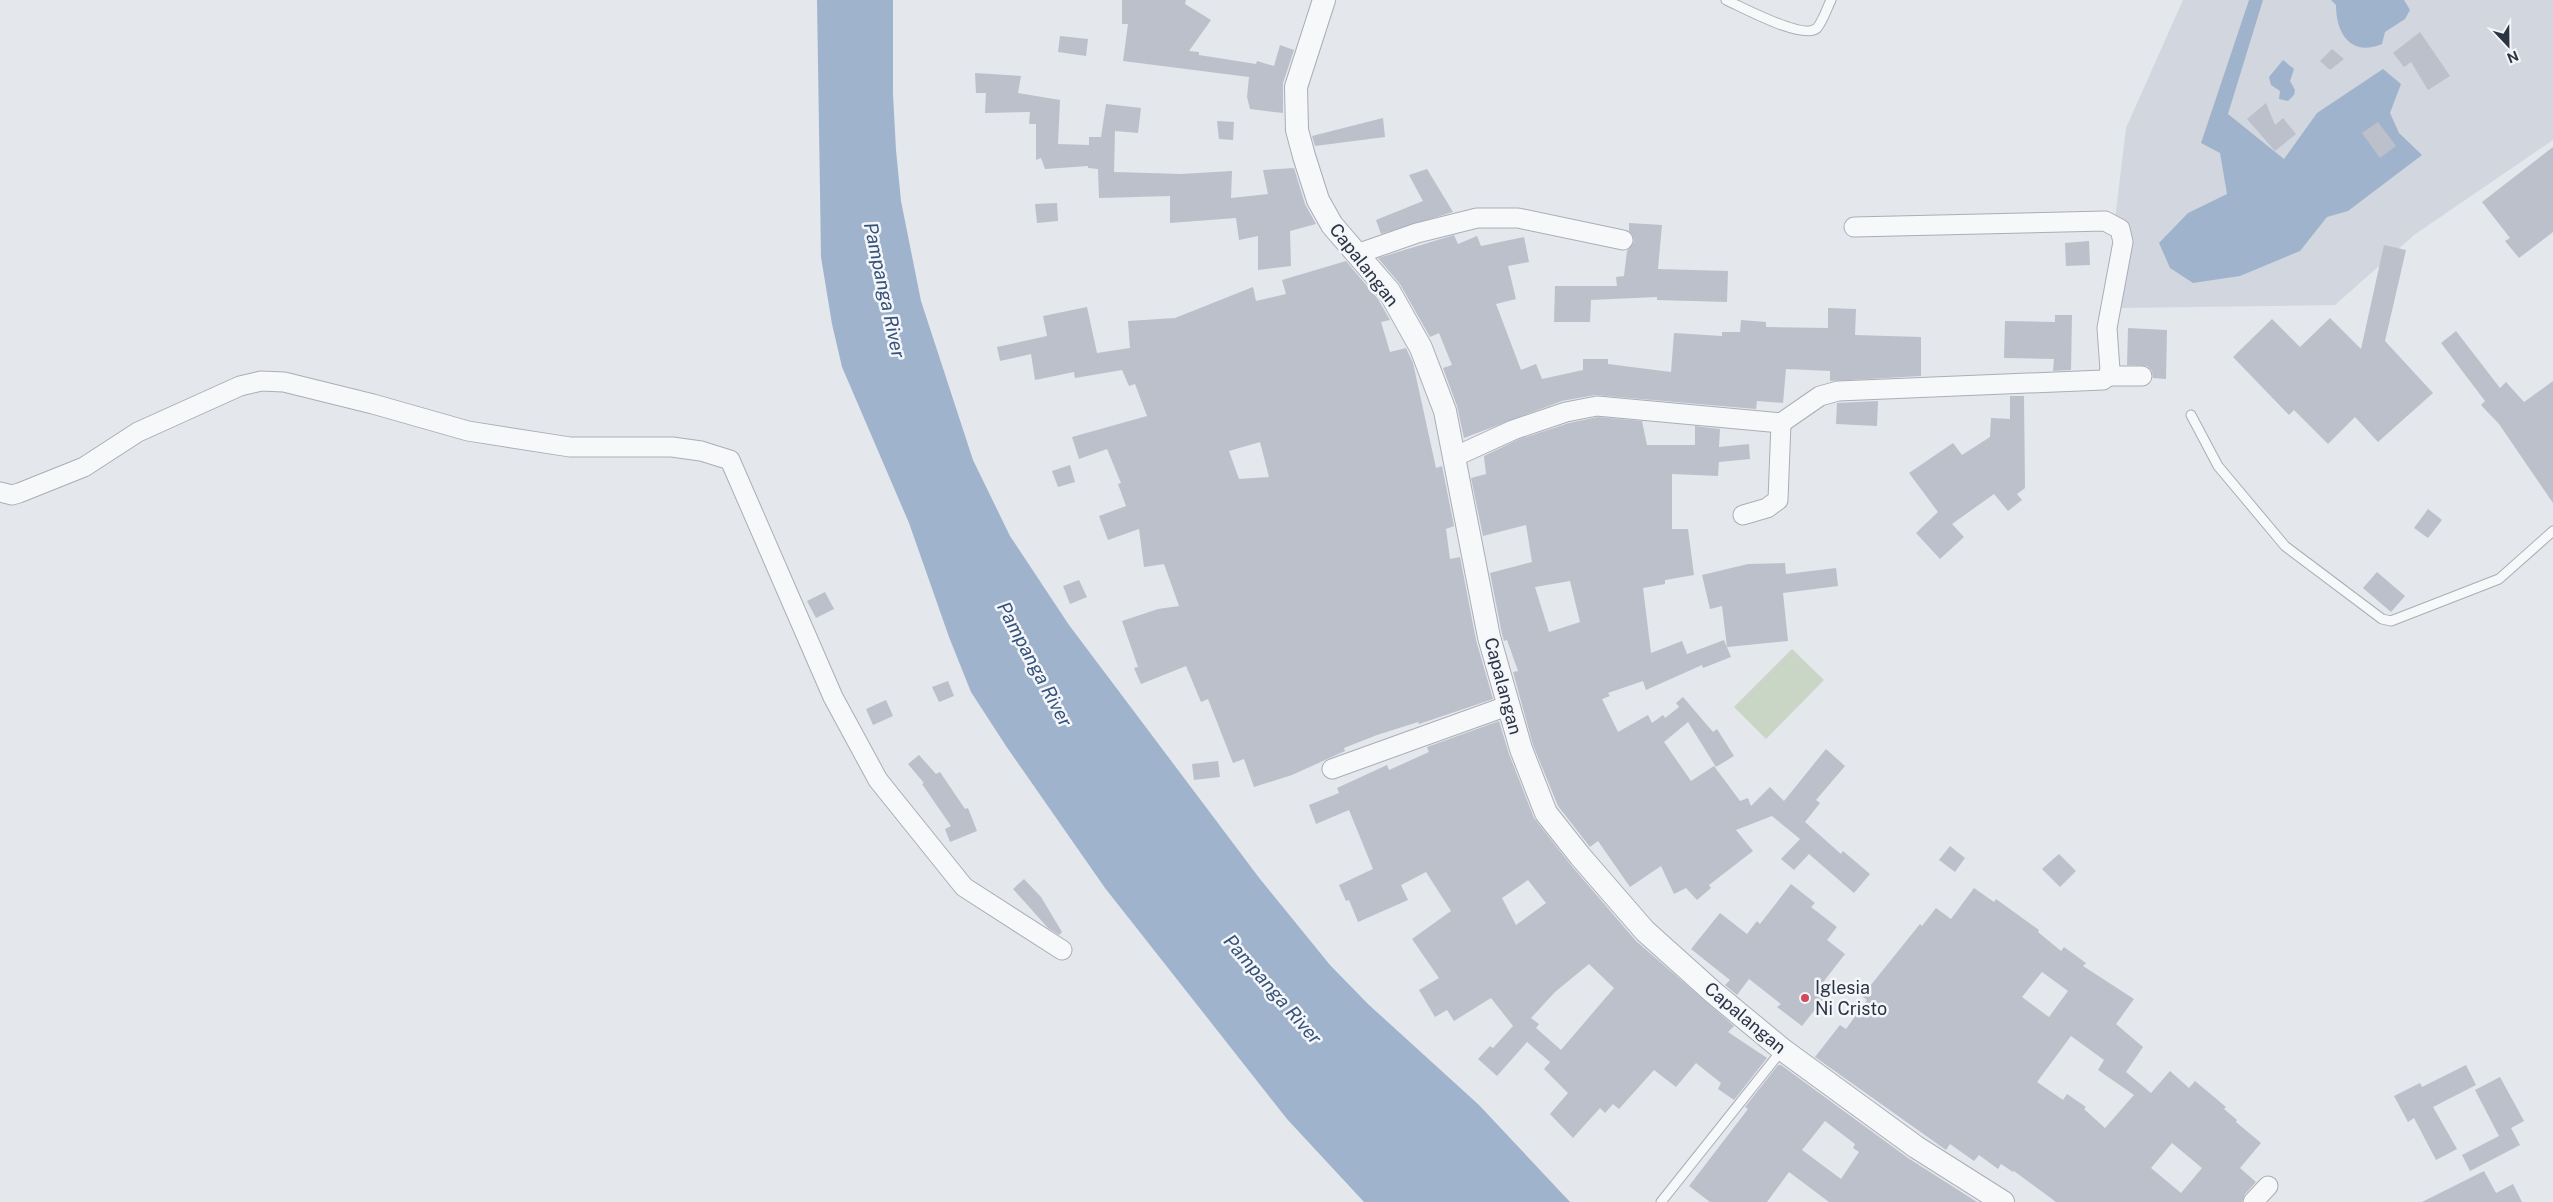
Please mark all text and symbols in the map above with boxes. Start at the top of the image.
north arrow [2483,20,2533,70]
text: N [2505,48,2521,67]
street label: Capalangan [1325,219,1403,310]
water label: Pampanga River [860,220,910,361]
water label: Pampanga River [993,598,1077,731]
street label: Capalangan [1480,635,1527,737]
water label: Pampanga River [1219,930,1327,1049]
place label: Iglesia Ni Cristo [1815,977,1887,1019]
street label: Capalangan [1700,978,1790,1058]
marker: Iglesia Ni Cristo [1799,992,1811,1004]

